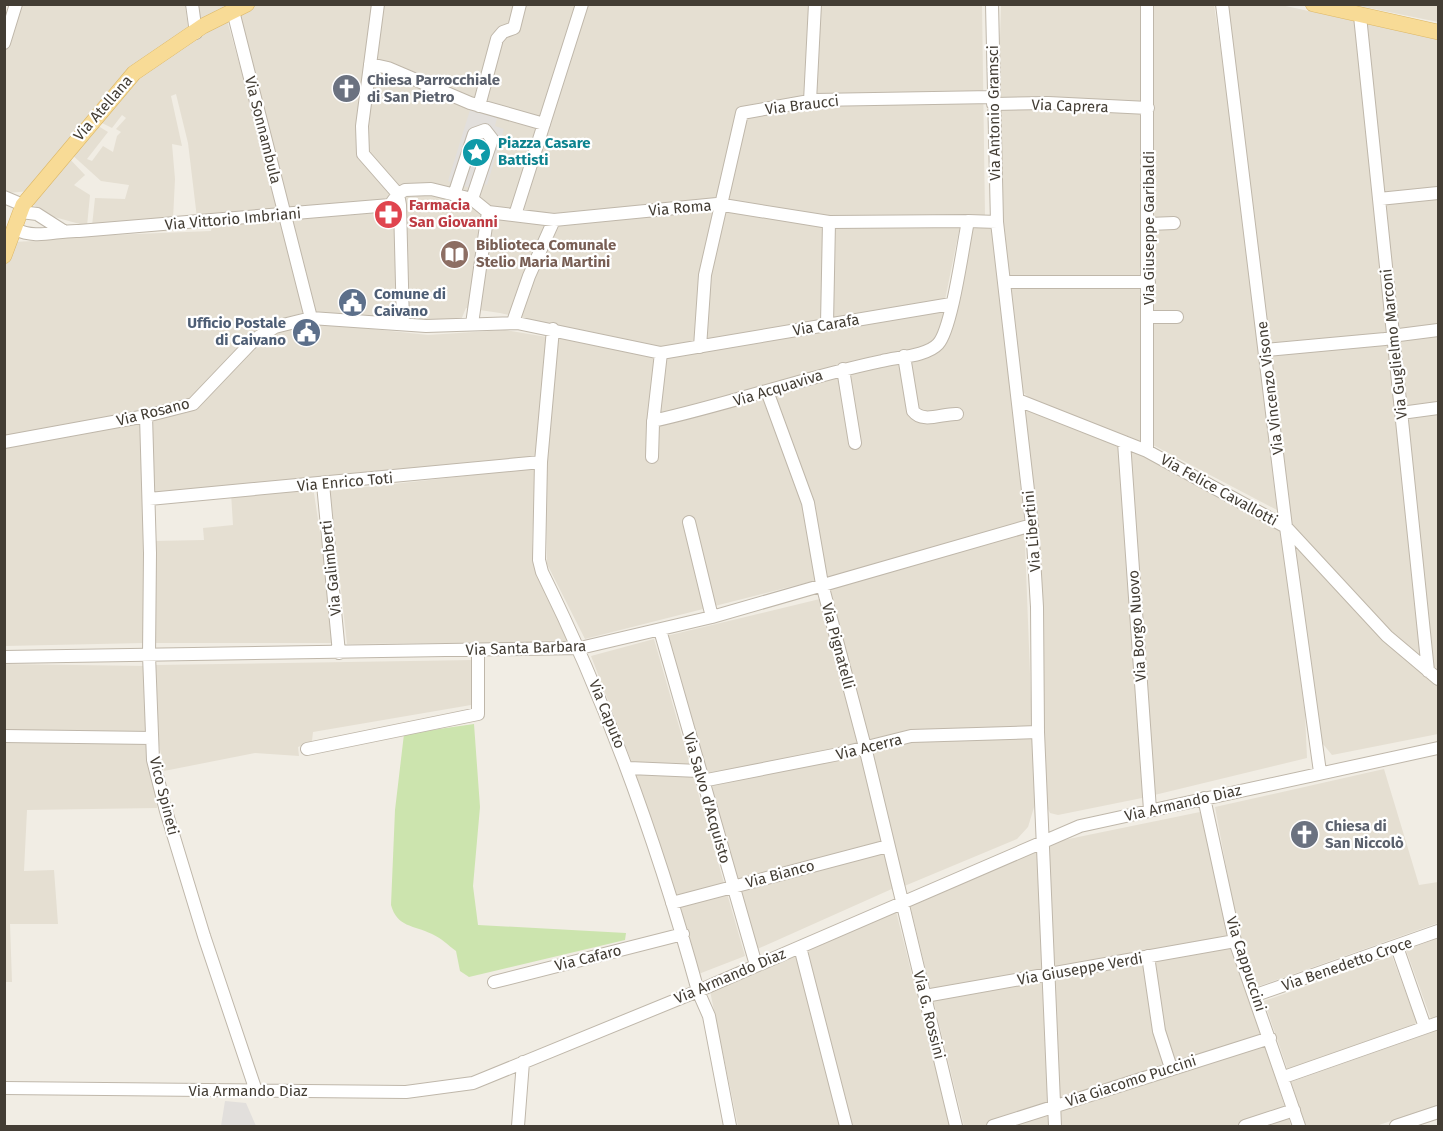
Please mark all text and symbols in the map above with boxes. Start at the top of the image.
street label: Via Antonio Gramsci [984,45,1004,181]
place label: Chiesa Parrocchiale di San Pietro [367,71,500,106]
street label: Via Atellana [70,72,136,144]
church icon: Chiesa Parrocchiale di San Pietro [330,73,362,105]
street label: Via Sonnambula [241,74,285,186]
street label: Via Braucci [764,92,840,118]
street label: Via Caprera [1031,96,1109,116]
place label: Piazza Casare Battisti [498,134,590,169]
place icon: Piazza Casare Battisti [461,136,493,168]
street label: Via Giuseppe Garibaldi [1140,151,1158,305]
place label: Farmacia San Giovanni [409,196,498,231]
street label: Via Roma [648,196,712,220]
pharmacy icon: Farmacia San Giovanni [372,198,404,230]
street label: Via Vittorio Imbriani [164,204,302,234]
place label: Biblioteca Comunale Stelio Maria Martini [476,236,616,271]
library icon: Biblioteca Comunale Stelio Maria Martini [439,238,471,270]
street label: Via Guglielmo Marconi [1377,268,1411,420]
place label: Comune di Caivano [374,285,446,320]
public building icon: Comune di Caivano [337,287,369,319]
street label: Via Carafa [791,310,861,340]
place label: Ufficio Postale di Caivano [187,314,286,349]
public building icon: Ufficio Postale di Caivano [291,316,323,348]
street label: Via Vincenzo Visone [1253,320,1287,456]
street label: Via Acquaviva [731,366,825,410]
street label: Via Rosano [114,394,192,430]
street label: Via Felice Cavallotti [1157,450,1281,530]
street label: Via Enrico Toti [296,469,394,495]
street label: Via Libertini [1019,489,1045,573]
street label: Via Galimberti [317,519,345,617]
street label: Via Borgo Nuovo [1124,569,1150,683]
street label: Via Pignatelli [818,601,858,691]
street label: Via Santa Barbara [465,637,587,659]
street label: Via Caputo [585,677,629,751]
street label: Via Salvo d'Acquisto [680,730,734,866]
street label: Via Acerra [834,730,904,764]
street label: Vico Spineti [146,755,182,837]
street label: Via Armando Diaz [1123,781,1244,825]
place label: Chiesa di San Niccolò [1325,817,1404,852]
church icon: Chiesa di San Niccolò [1288,819,1320,851]
street label: Via Bianco [744,856,816,892]
street label: Via Cappuccini [1222,914,1270,1014]
street label: Via Benedetto Croce [1279,933,1415,995]
street label: Via Cafaro [553,941,623,975]
street label: Via Armando Diaz [672,944,789,1008]
street label: Via Giuseppe Verdi [1016,949,1144,989]
street label: Via G. Rossini [909,969,949,1061]
street label: Via Giacomo Puccini [1063,1051,1199,1111]
street label: Via Armando Diaz [188,1082,308,1100]

